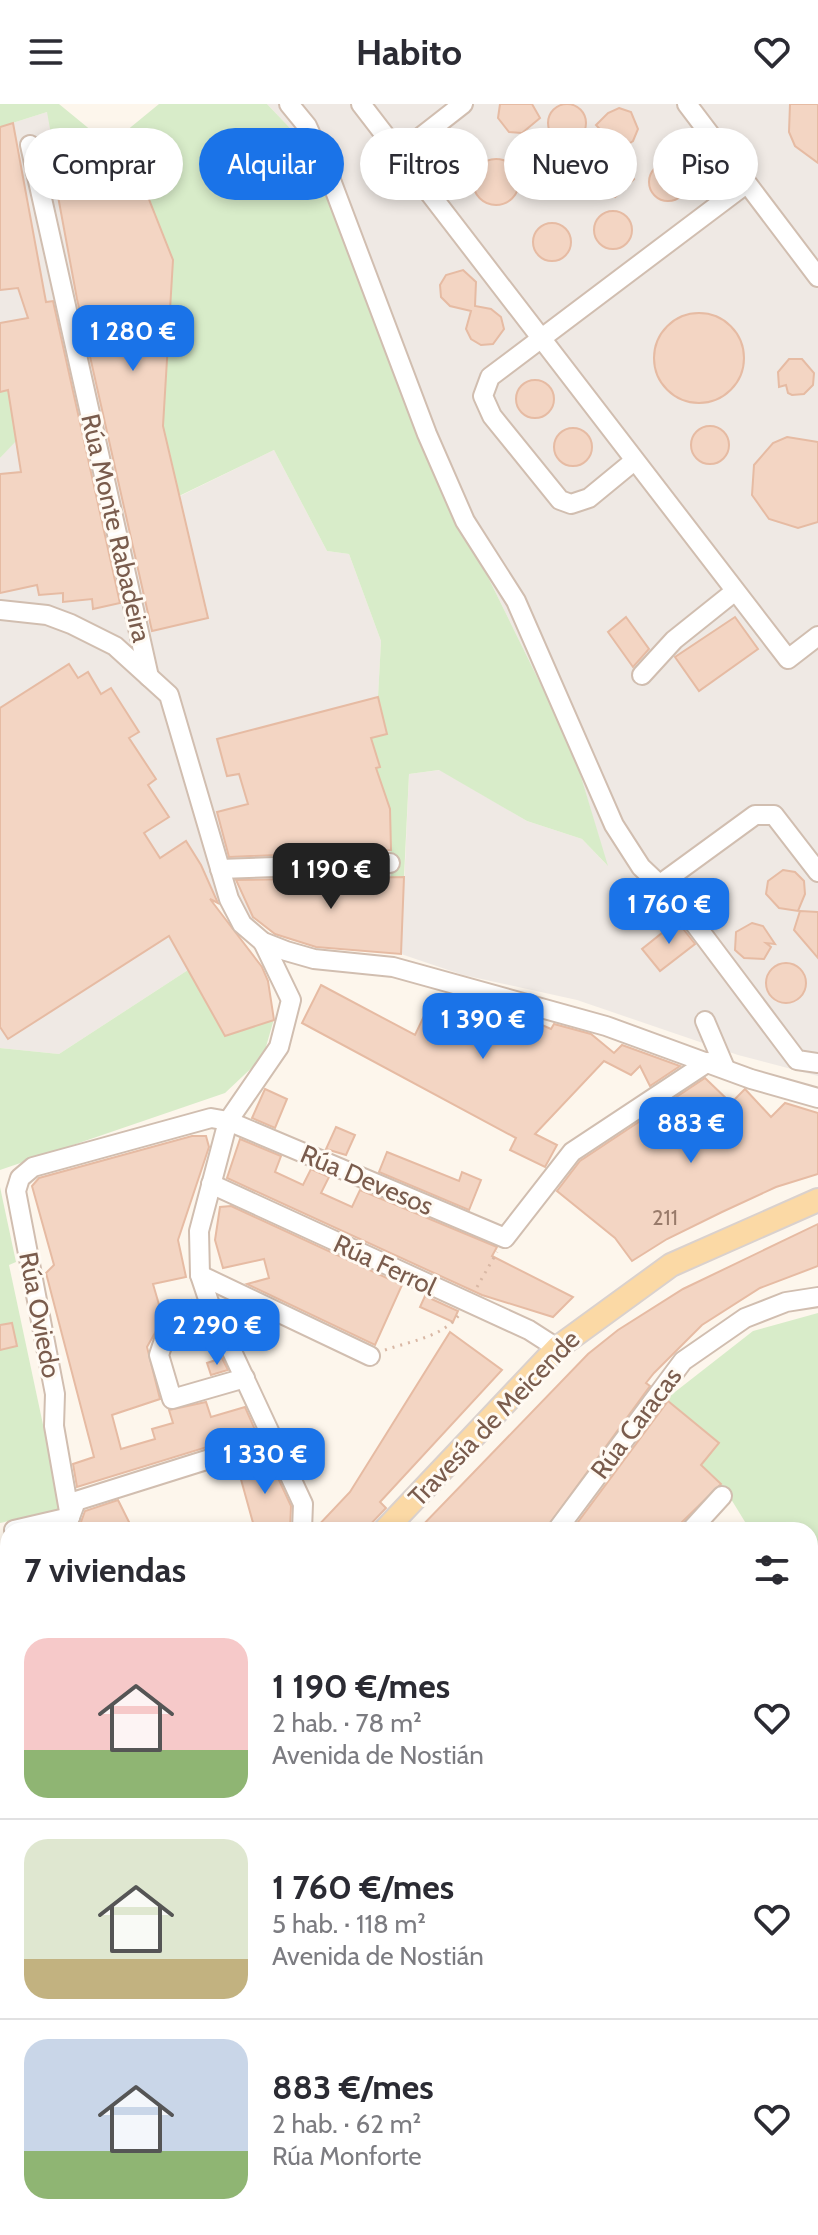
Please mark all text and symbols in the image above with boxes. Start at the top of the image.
icon: menu [24,30,68,74]
text: Habito [356,30,462,74]
icon: heart [750,30,794,74]
chip: Comprar [24,128,183,200]
chip: Alquilar [199,128,344,200]
chip: Filtros [360,128,488,200]
chip: Nuevo [504,128,637,200]
chip: Piso [653,128,758,200]
pin: 1 280 € [59,305,207,373]
text: 1 280 € [90,315,176,347]
street label: Rúa Monte Rabadeira [74,411,158,646]
pin: 1 190 € [257,843,405,911]
text: 1 190 € [291,853,371,885]
pin: 1 760 € [595,878,743,946]
text: 1 760 € [627,888,711,920]
pin: 1 390 € [409,993,557,1061]
text: 1 390 € [441,1003,525,1035]
pin: 883 € [635,1097,747,1165]
text: 883 € [657,1107,725,1139]
street label: Rúa Devesos [296,1138,438,1222]
house number: 211 [652,1204,678,1231]
street label: Rúa Ferrol [329,1227,441,1303]
street label: Rúa Oviedo [12,1249,68,1381]
pin: 2 290 € [143,1299,291,1367]
text: 2 290 € [173,1309,261,1341]
street label: Travesía de Meicende [402,1323,586,1513]
street label: Rúa Caracas [584,1361,688,1485]
pin: 1 330 € [191,1428,339,1496]
text: 1 330 € [223,1438,307,1470]
icon: filters [750,1548,794,1592]
text: 7 viviendas [24,1549,186,1591]
text: 1 190 €/mes [272,1665,450,1707]
icon: home [88,1670,184,1766]
icon: heart [750,1696,794,1740]
text: 2 hab. · 78 m² [272,1707,422,1739]
text: Avenida de Nostián [272,1739,484,1771]
text: 1 760 €/mes [272,1866,454,1908]
icon: home [88,1871,184,1967]
icon: heart [750,1897,794,1941]
text: 5 hab. · 118 m² [272,1908,426,1940]
text: Avenida de Nostián [272,1940,484,1972]
text: 883 €/mes [272,2066,434,2108]
icon: home [88,2071,184,2167]
icon: heart [750,2097,794,2141]
text: 2 hab. · 62 m² [272,2108,421,2140]
text: Rúa Monforte [272,2140,422,2172]

